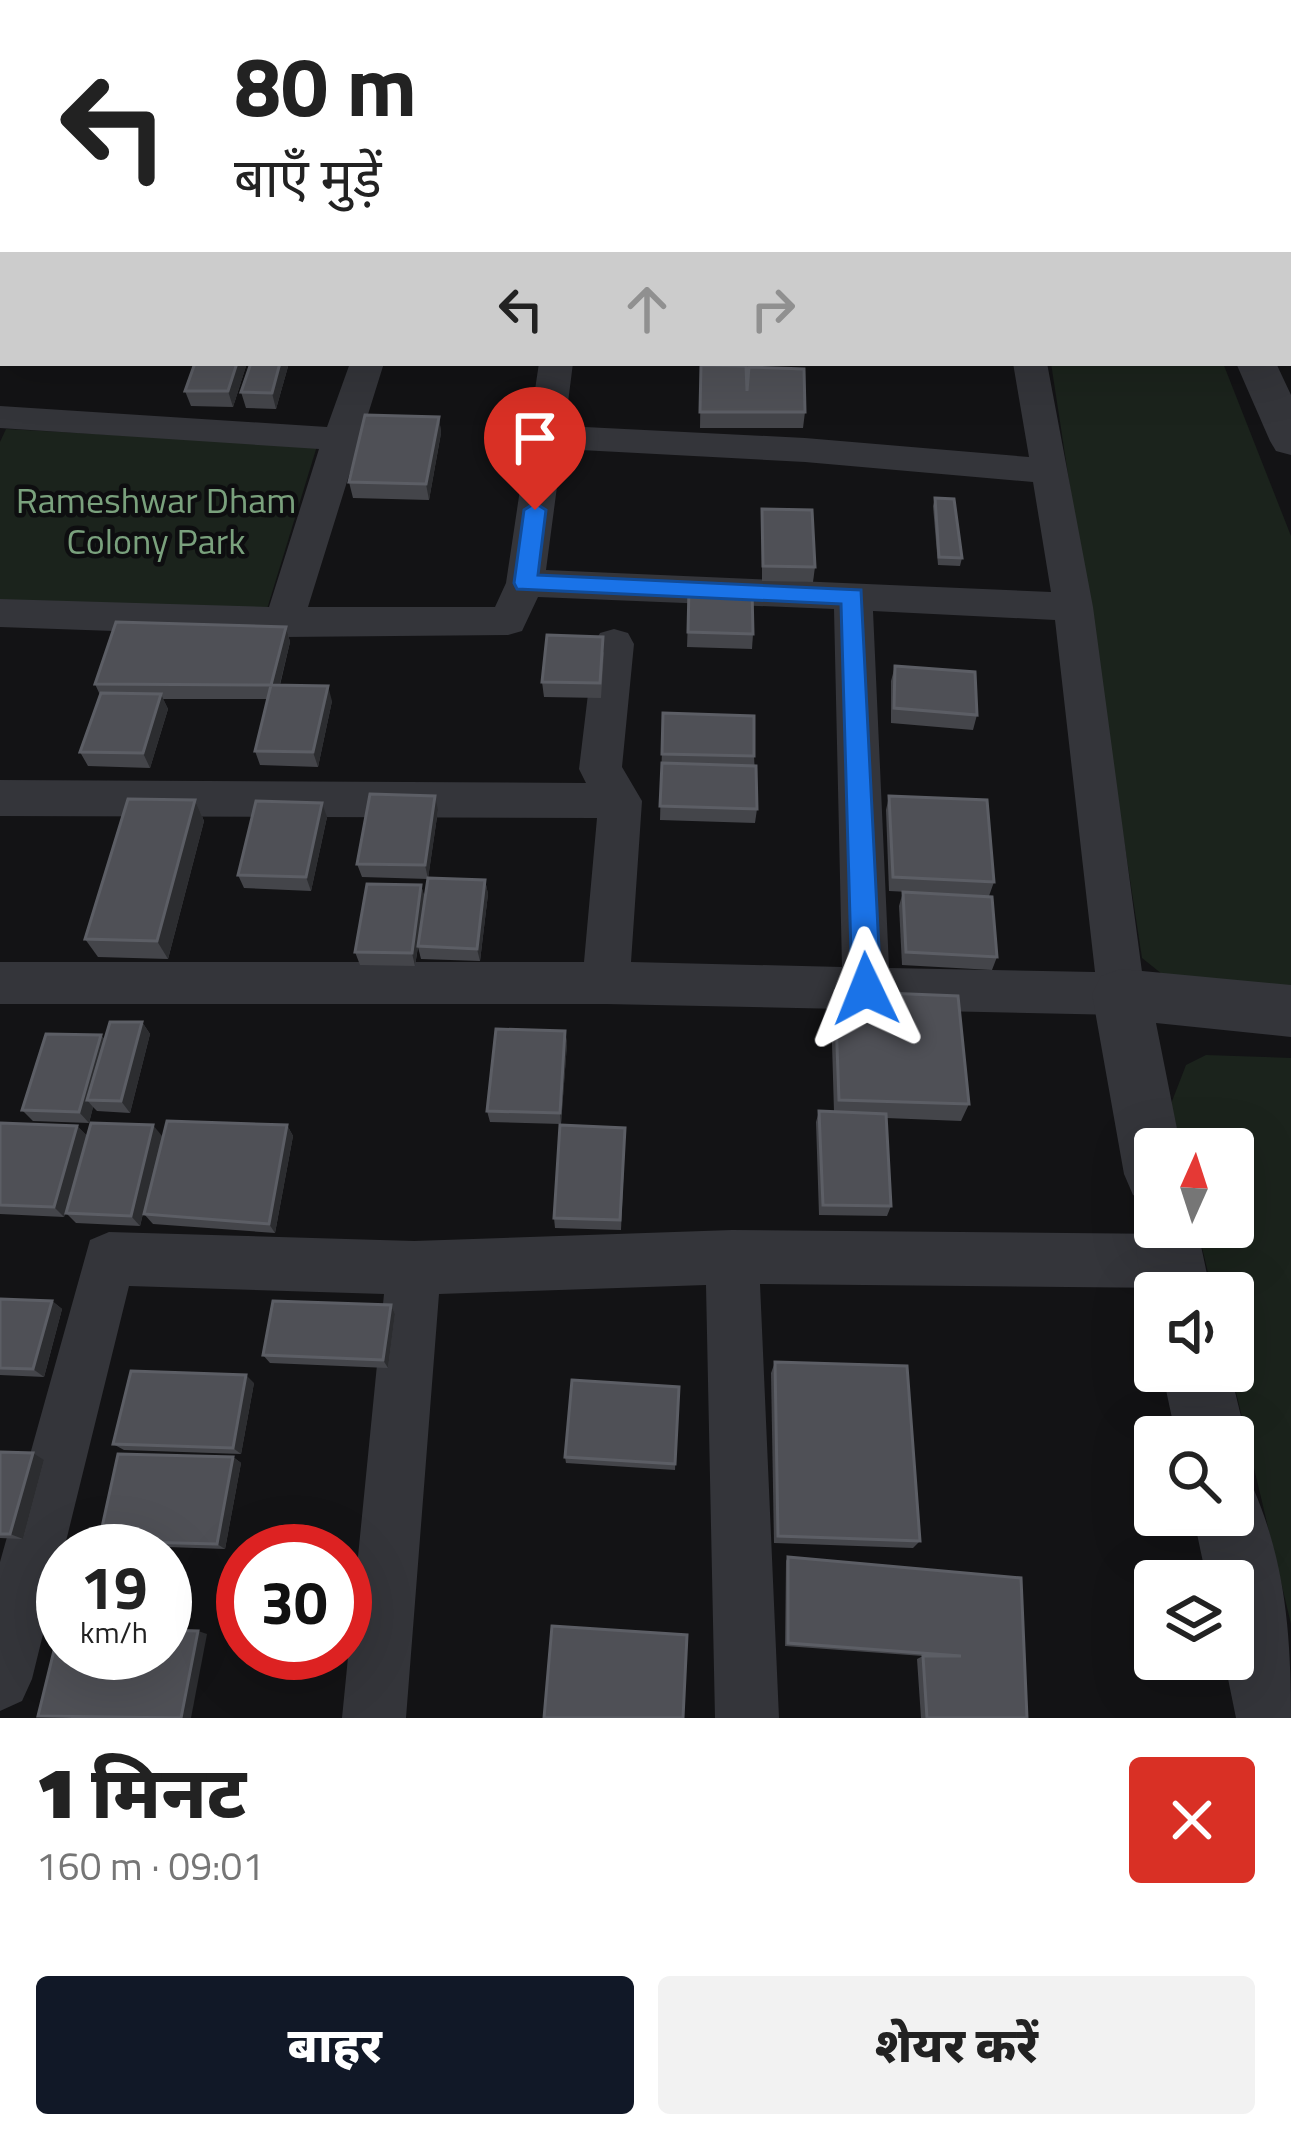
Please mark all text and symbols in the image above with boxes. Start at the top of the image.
text: 80 m [234,21,417,149]
icon: left [36,48,192,204]
text: बाएँ मुड़ें [234,136,382,218]
icon: left [488,276,554,342]
icon: ahead [614,276,680,342]
icon: right [740,276,806,342]
pin [484,387,586,510]
icon: arrive [502,405,568,471]
park label: Rameshwar Dham Colony Park [16,472,296,568]
position arrow [803,926,929,1052]
north arrow [1134,1128,1254,1248]
map controls [1134,1128,1254,1680]
button: sound [1134,1272,1254,1392]
button: search [1134,1416,1254,1536]
speed limit sign: 30 [216,1524,372,1680]
text: 19 [80,1541,148,1632]
button: layers [1134,1560,1254,1680]
text: km/h [80,1609,148,1655]
text: 1 मिनट [36,1736,246,1846]
button: close [1129,1757,1255,1883]
text: 160 m · 09:01 [36,1836,264,1895]
button: बाहर [36,1976,634,2114]
button: शेयर करें [658,1976,1255,2114]

